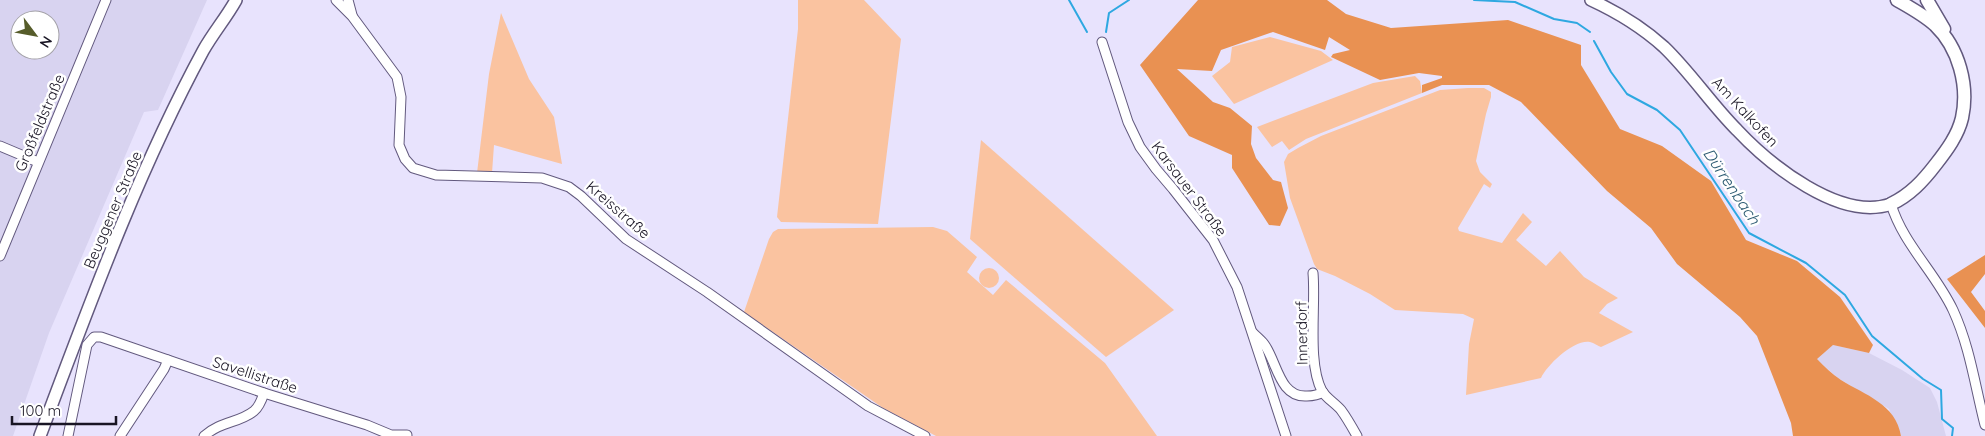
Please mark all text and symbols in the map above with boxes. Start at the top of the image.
north arrow [10,10,60,60]
text: N [36,33,56,51]
street label: Großfeldstraße [10,71,69,174]
street label: Am Kalkofen [1708,73,1783,151]
street label: Karsauer Straße [1148,138,1231,240]
water label: Dürrenbach [1699,144,1765,229]
street label: Beuggener Straße [79,148,146,272]
street label: Kreisstraße [582,177,654,243]
street label: Innerdorf [1291,300,1312,365]
street label: Savellistraße [210,352,300,397]
scale bar [12,394,116,426]
text: 100 m [20,401,61,420]

